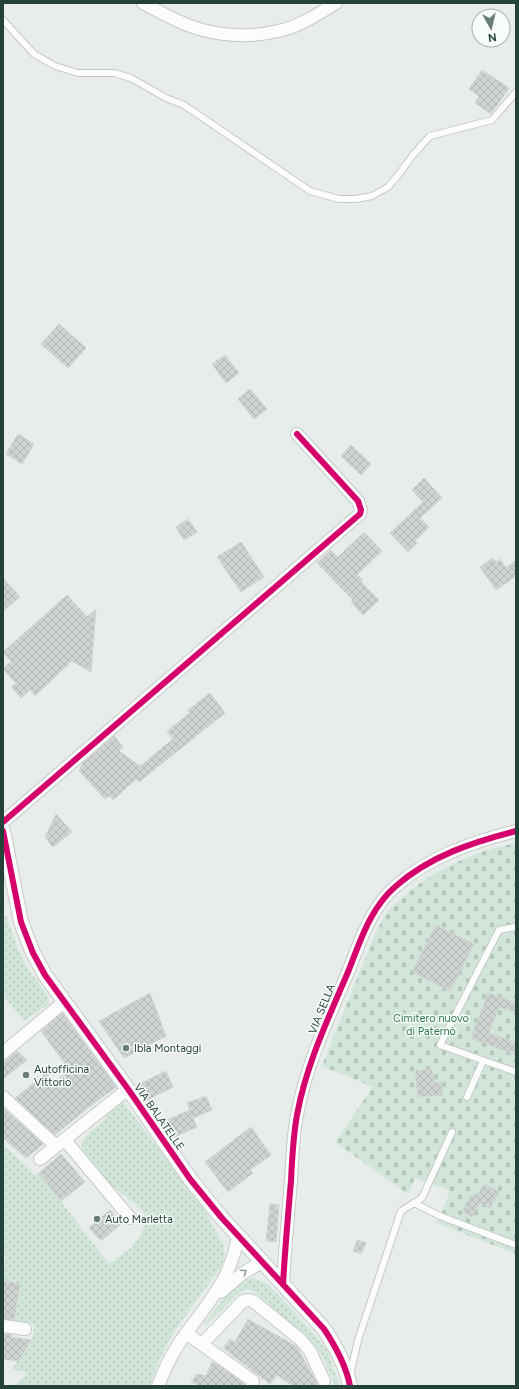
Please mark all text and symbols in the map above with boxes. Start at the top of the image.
north arrow [471,8,511,48]
text: N [487,30,497,44]
street label: VIA SELLA [306,982,338,1036]
park label: Cimitero nuovo di Paternò [393,1012,469,1038]
place label: Ibla Montaggi [134,1042,201,1055]
marker: Ibla Montaggi [121,1043,131,1053]
place label: Autofficina Vittorio [34,1063,89,1089]
marker: Autofficina Vittorio [21,1070,31,1080]
street label: VIA BALATELLE [131,1081,187,1153]
place label: Auto Marletta [105,1213,173,1226]
marker: Auto Marletta [92,1214,102,1224]
one-way arrow [239,1270,246,1277]

